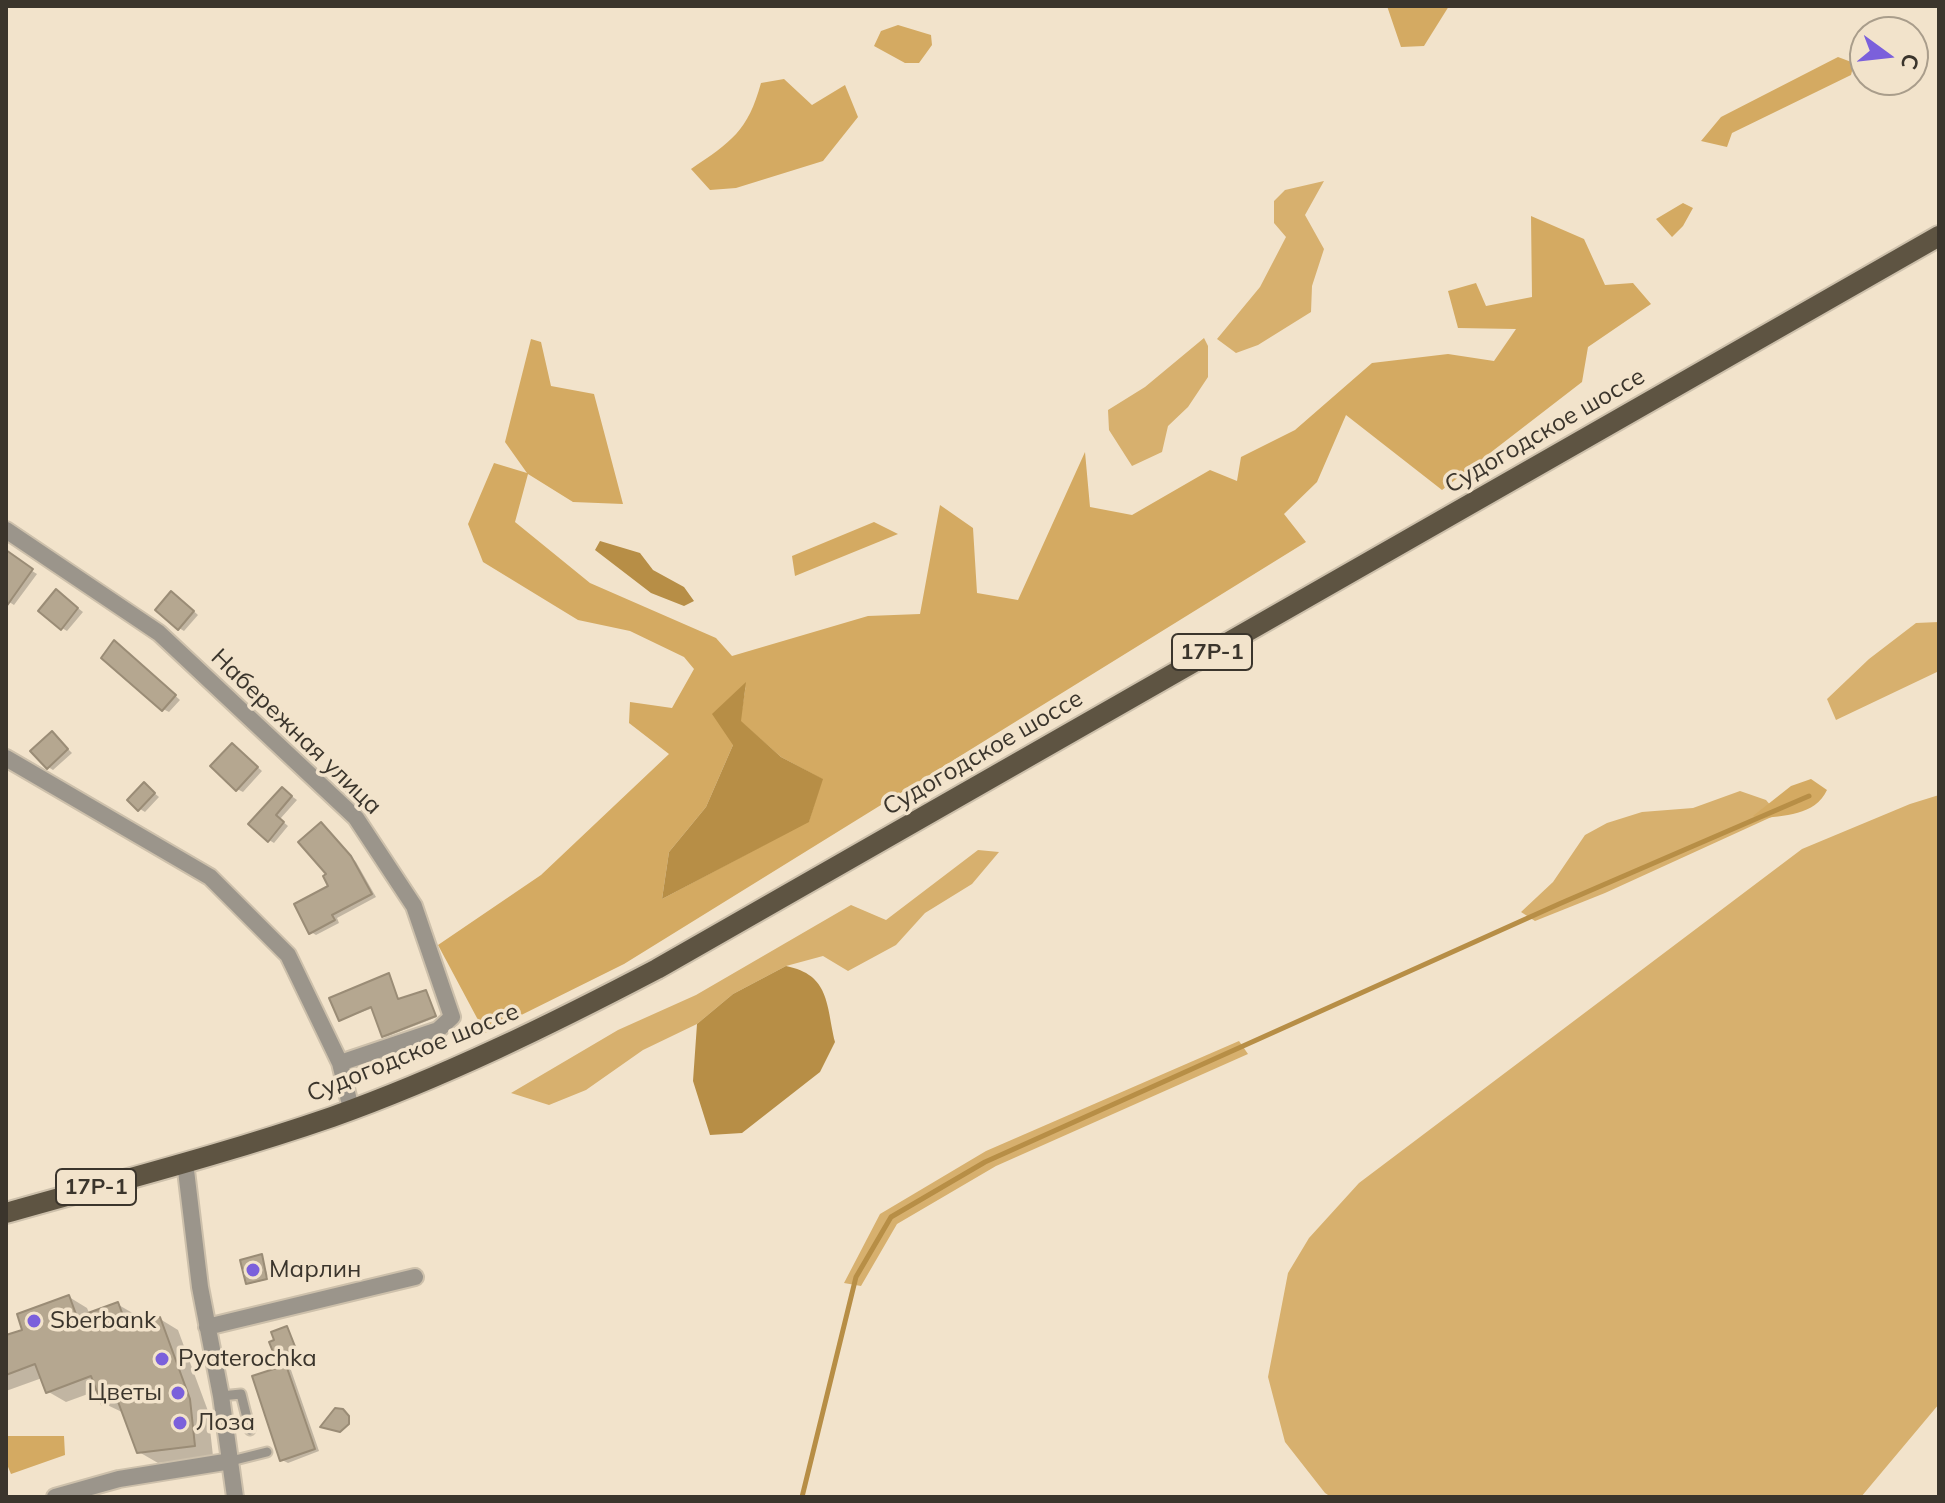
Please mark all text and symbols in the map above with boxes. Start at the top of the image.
north arrow [1849,16,1929,96]
text: С [1895,51,1926,73]
street label: Судогодское шоссе [1440,362,1650,500]
road number: 17Р-1 [1172,634,1252,670]
street label: Набережная улица [205,643,387,821]
street label: Судогодское шоссе [878,684,1088,822]
street label: Судогодское шоссе [303,997,523,1109]
road number: 17Р-1 [56,1169,136,1205]
place label: Марлин [269,1256,361,1284]
marker: Марлин [244,1261,262,1279]
place label: Sberbank [50,1307,156,1335]
marker: Sberbank [25,1312,43,1330]
place label: Pyaterochka [178,1345,317,1373]
marker: Pyaterochka [153,1350,171,1368]
place label: Цветы [87,1379,162,1407]
marker: Цветы [169,1384,187,1402]
place label: Лоза [196,1409,255,1437]
marker: Лоза [171,1414,189,1432]

